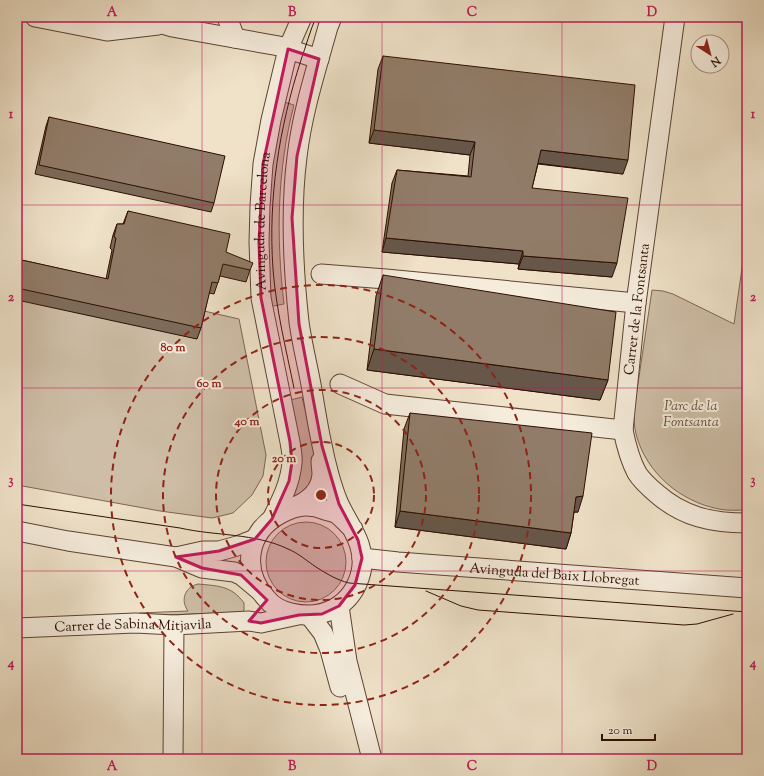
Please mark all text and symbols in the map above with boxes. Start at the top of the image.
text: A [107,4,118,22]
text: B [288,4,297,22]
text: C [467,4,477,22]
text: D [647,4,657,22]
north arrow [690,34,730,74]
text: N [707,52,724,70]
text: 1 [9,106,14,124]
text: 1 [751,106,756,124]
street label: Avinguda de Barcelona [251,150,277,291]
street label: Carrer de la Fontsanta [620,242,656,376]
text: 2 [8,289,15,307]
text: 2 [750,289,757,307]
text: 80 m [161,339,185,357]
text: 60 m [197,375,221,393]
park label: Parc de la Fontsanta [663,397,719,433]
text: 40 m [234,413,259,431]
text: 20 m [272,450,296,468]
text: 3 [8,472,14,490]
text: 3 [750,472,756,490]
centre of rings [314,488,328,502]
street label: Avinguda del Baix Llobregat [468,559,640,592]
street label: Carrer de Sabina Mitjavila [54,615,213,638]
text: 4 [7,655,15,673]
text: 4 [749,655,757,673]
scale bar [602,716,655,742]
text: 20 m [608,722,633,740]
text: A [107,758,118,776]
text: B [288,758,297,776]
text: C [467,758,477,776]
text: D [647,758,657,776]

